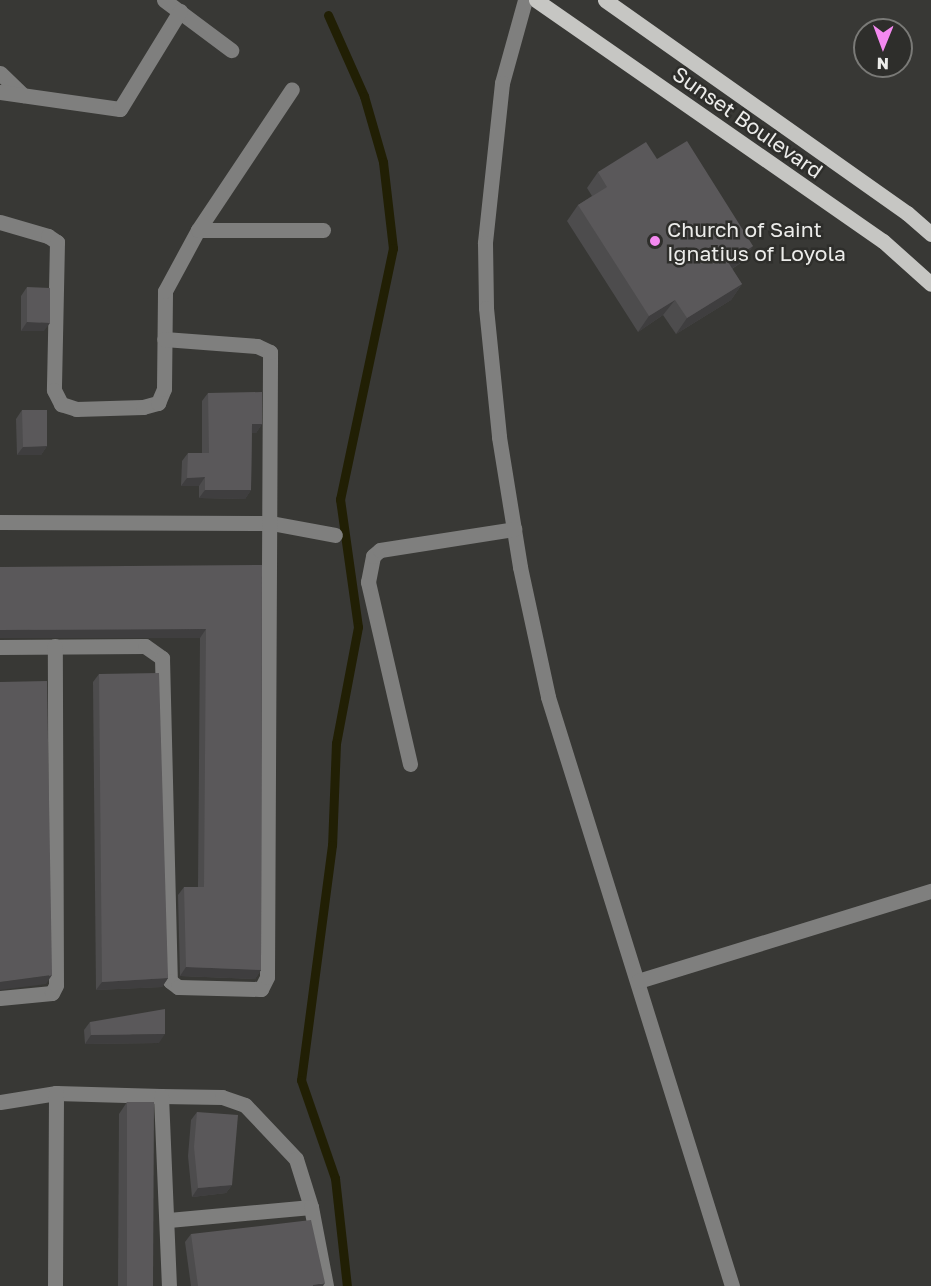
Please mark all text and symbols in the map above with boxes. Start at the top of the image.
north arrow [853,18,913,78]
text: N [876,54,889,74]
street label: Sunset Boulevard [668,61,828,183]
place label: Church of Saint Ignatius of Loyola [667,216,846,266]
marker: Church of Saint Ignatius of Loyola [648,234,662,248]

